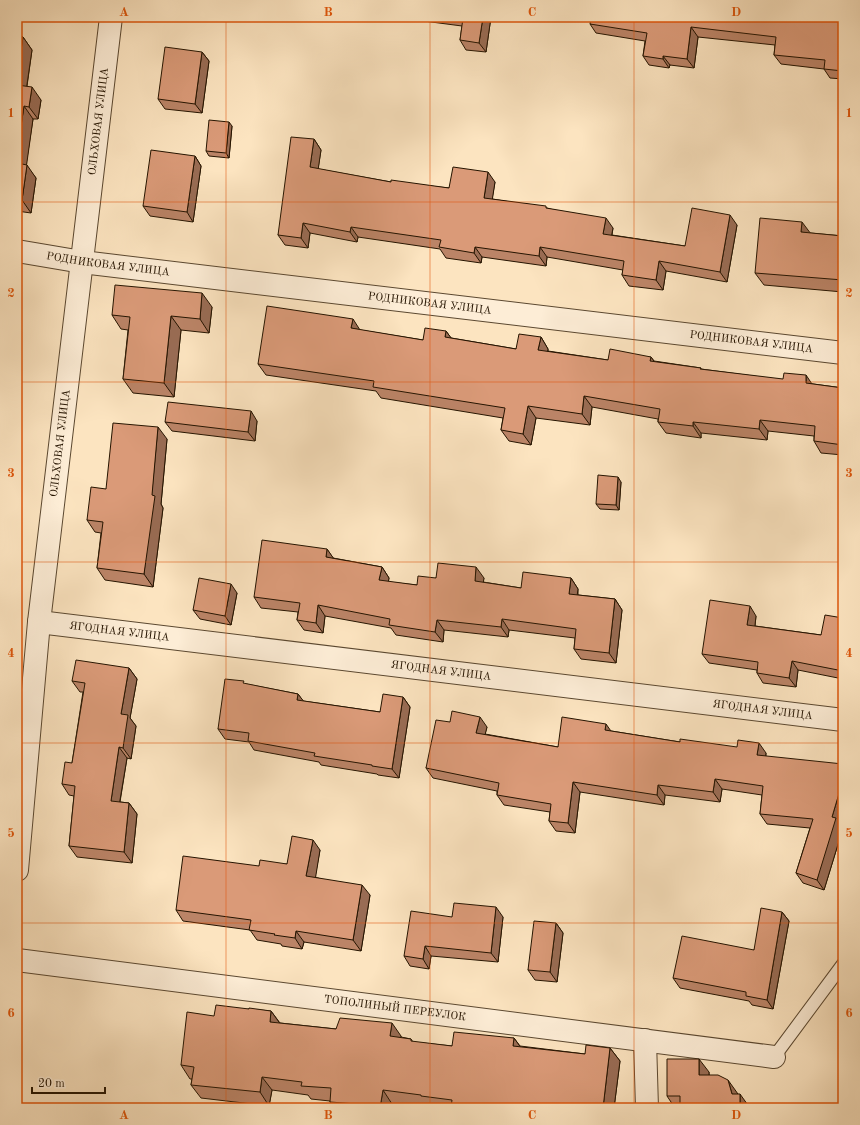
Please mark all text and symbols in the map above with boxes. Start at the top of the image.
text: A [119,6,129,19]
text: B [323,6,333,19]
text: C [528,6,536,19]
text: D [731,6,741,19]
street label: ОЛЬХОВАЯ УЛИЦА [87,67,110,176]
text: 1 [7,107,15,120]
text: 1 [845,107,853,120]
street label: РОДНИКОВАЯ УЛИЦА [45,251,171,278]
text: 2 [7,287,15,300]
text: 2 [845,287,853,300]
street label: РОДНИКОВАЯ УЛИЦА [367,291,493,316]
street label: РОДНИКОВАЯ УЛИЦА [689,329,814,355]
street label: ОЛЬХОВАЯ УЛИЦА [48,388,72,498]
text: 3 [7,467,15,480]
text: 3 [845,467,853,480]
street label: ЯГОДНАЯ УЛИЦА [69,620,171,643]
text: 4 [7,647,15,660]
text: 4 [845,647,853,660]
street label: ЯГОДНАЯ УЛИЦА [390,659,492,683]
street label: ЯГОДНАЯ УЛИЦА [712,699,814,722]
text: 5 [7,827,15,840]
text: 5 [845,827,853,840]
street label: ТОПОЛИНЫЙ ПЕРЕУЛОК [323,994,467,1023]
text: 6 [7,1007,15,1020]
text: 6 [845,1007,853,1020]
scale bar [32,1069,105,1095]
text: 20 m [38,1078,65,1090]
text: A [119,1109,129,1122]
text: B [323,1109,333,1122]
text: C [528,1109,536,1122]
text: D [731,1109,741,1122]

